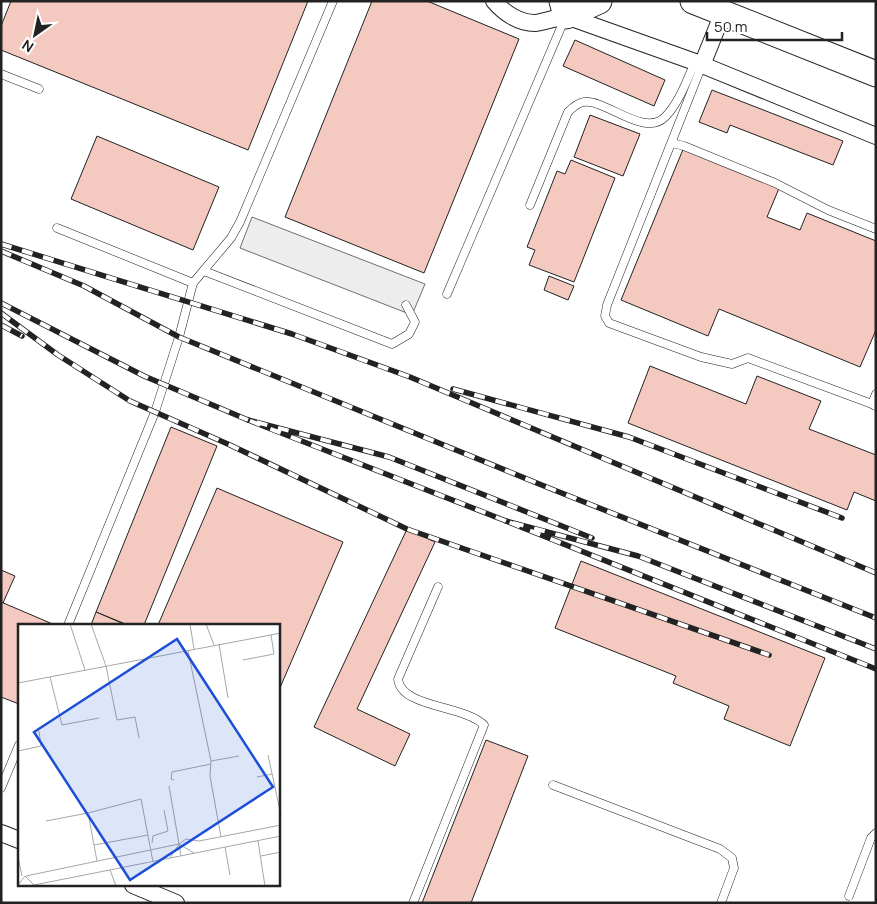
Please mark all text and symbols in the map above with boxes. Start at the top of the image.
north arrow [10,10,60,60]
scale bar [707,10,842,42]
text: 50 m [714,16,748,37]
text: N [18,36,37,57]
inset map [18,624,280,886]

